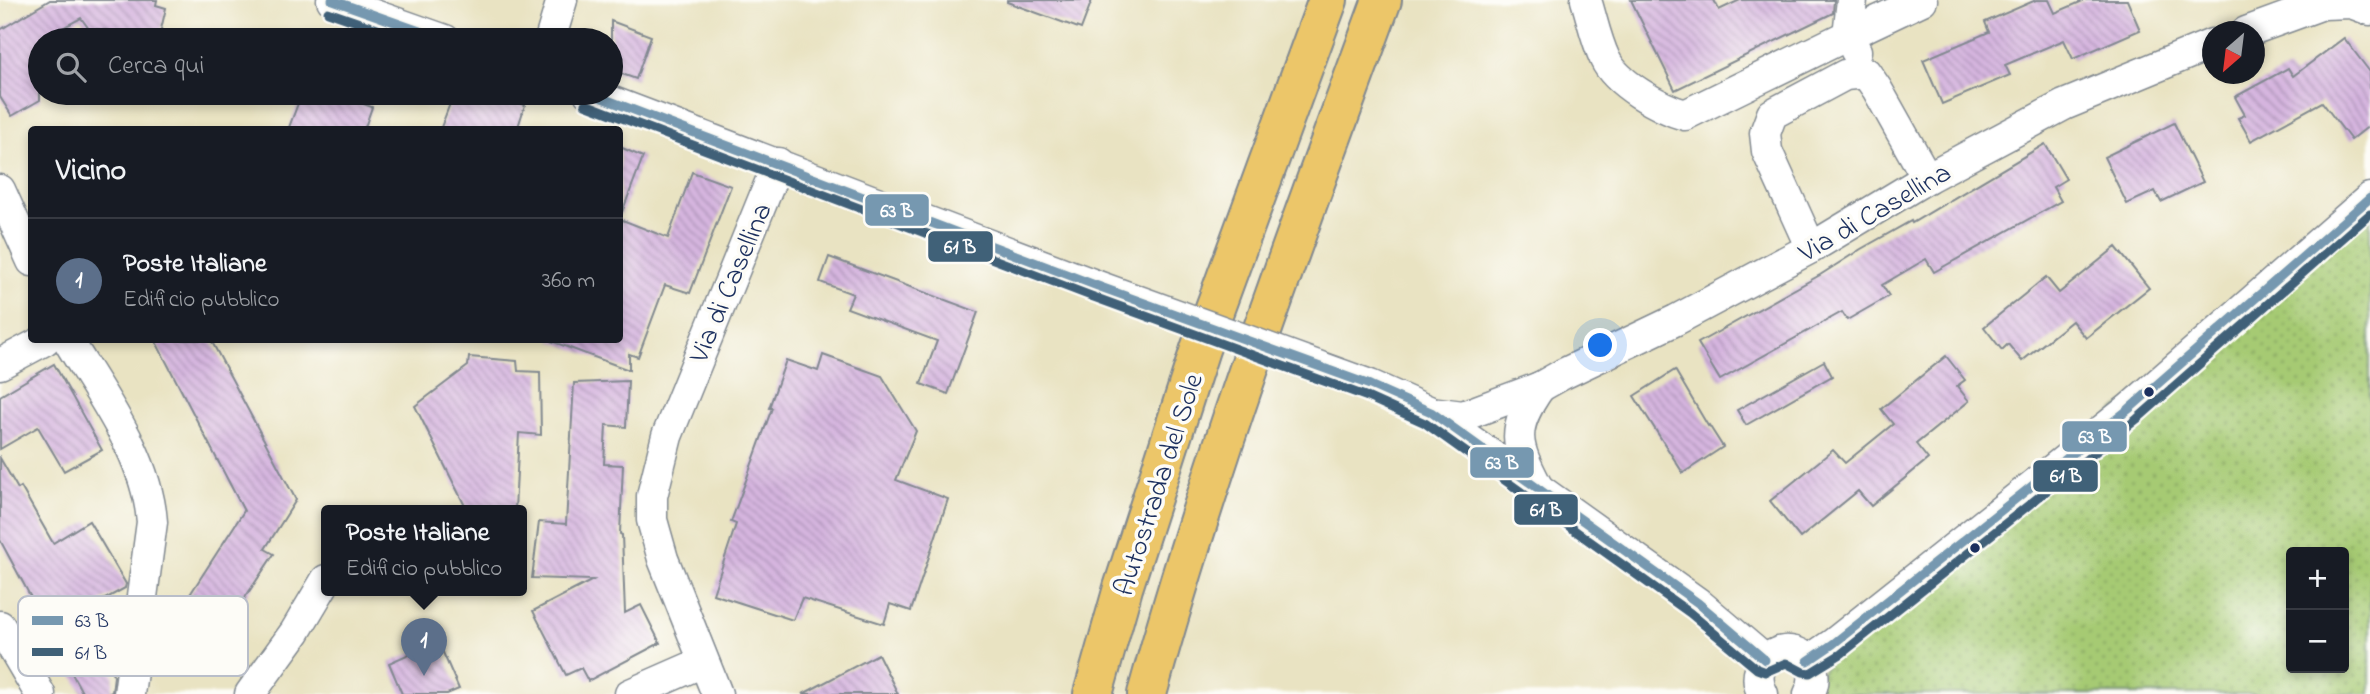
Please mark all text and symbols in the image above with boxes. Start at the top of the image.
north arrow [2202,21,2265,84]
search box [28,28,623,105]
icon: search [52,48,90,86]
text: Cerca qui [108,48,204,86]
text: Vicino [56,150,126,194]
street label: Via di Casellina [1791,154,1960,275]
line badge: 63 B [864,193,930,227]
street label: Via di Casellina [680,197,784,371]
text: 63 B [880,199,914,226]
line badge: 61 B [927,230,994,263]
text: 61 B [944,235,976,262]
text: Poste Italiane [123,246,267,284]
text: 1 [75,265,83,298]
text: 360 m [542,265,595,298]
text: Edificio pubblico [123,284,280,317]
your location [1583,328,1617,362]
street label: Autostrada del Sole [1105,368,1216,601]
unlabelled marker [2142,385,2156,399]
line badge: 63 B [2061,420,2128,453]
text: 63 B [2078,425,2112,452]
line badge: 63 B [1469,446,1535,479]
text: 63 B [1485,451,1519,478]
line badge: 61 B [2032,459,2099,493]
text: 61 B [2050,464,2082,491]
line badge: 61 B [1513,493,1579,526]
text: 61 B [1530,498,1562,525]
popup [321,505,527,596]
text: Poste Italiane [346,515,489,553]
unlabelled marker [1968,541,1982,555]
map controls [2286,547,2349,673]
button: + [2286,547,2349,610]
text: Edificio pubblico [346,553,502,586]
legend [18,596,248,676]
text: 63 B [75,609,109,636]
button: − [2286,610,2349,673]
pin: 1 [401,618,447,676]
text: 61 B [75,641,107,668]

